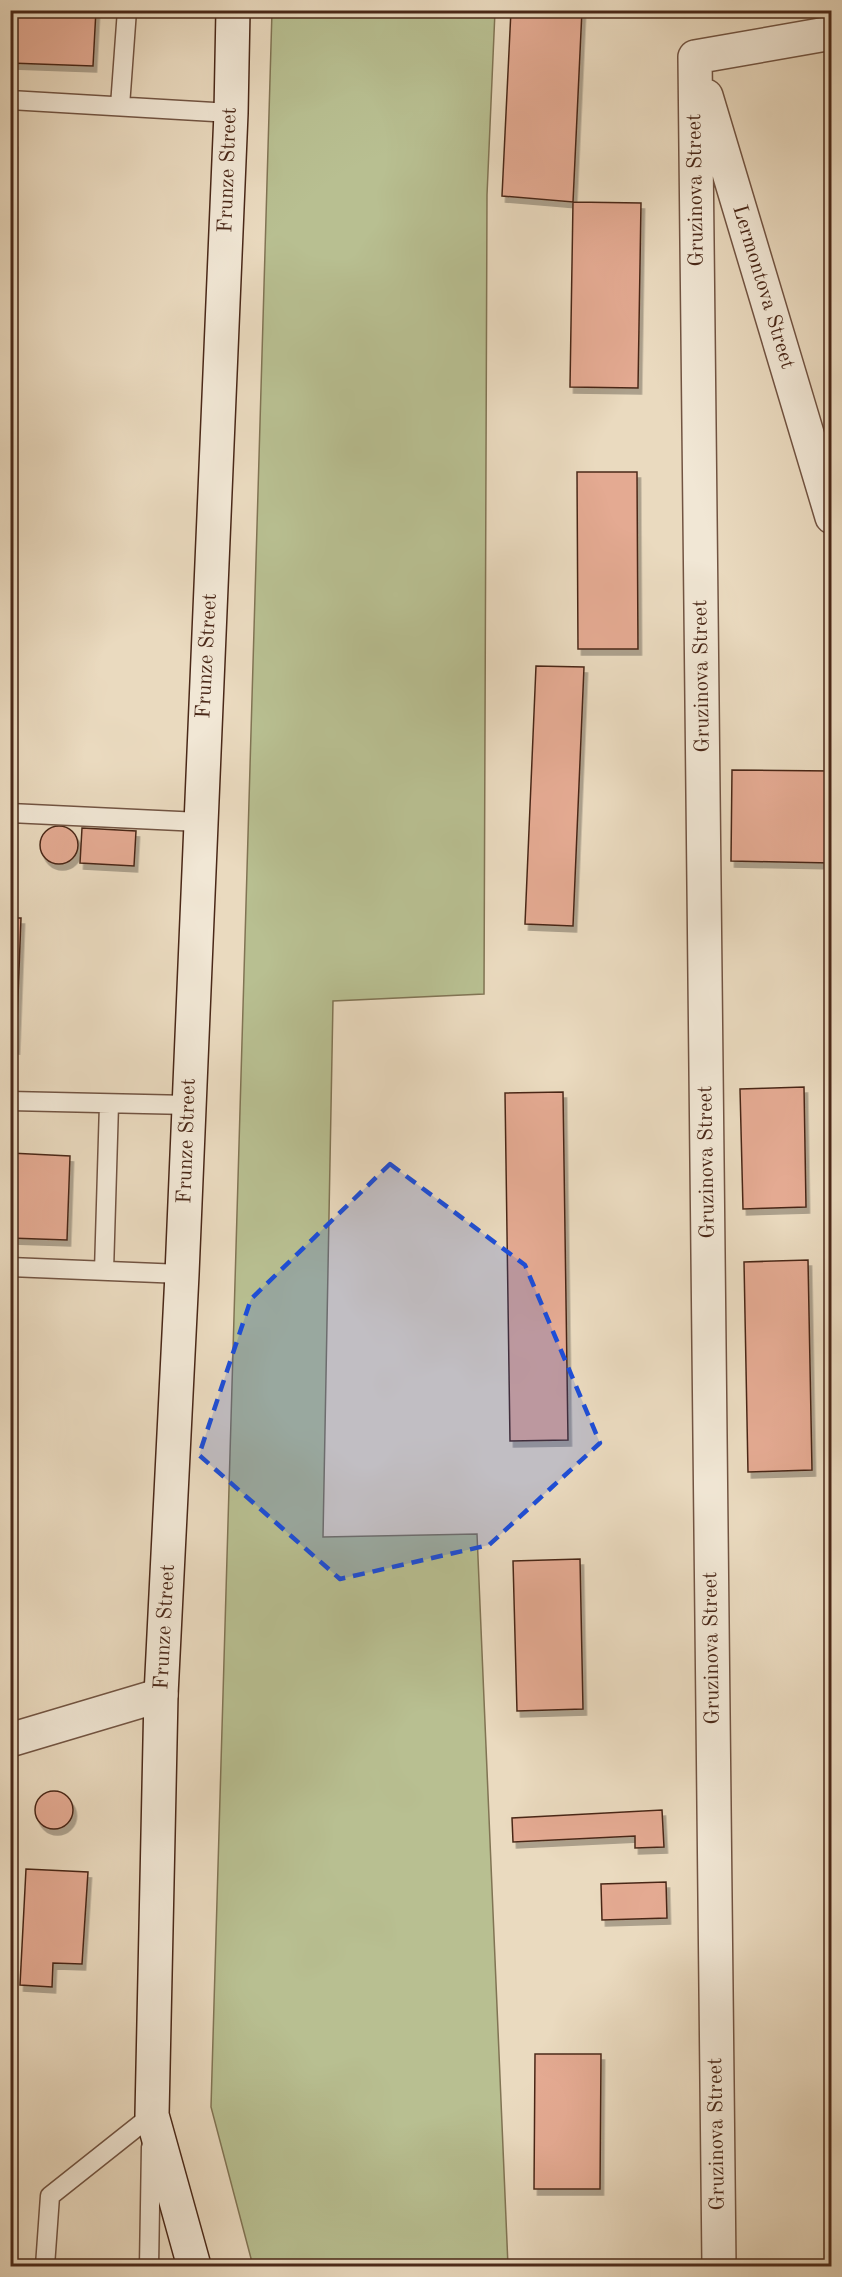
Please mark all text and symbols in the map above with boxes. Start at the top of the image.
street label: Frunze Street [215,107,241,233]
street label: Gruzinova Street [684,113,708,267]
street label: Lermontova Street [728,203,798,371]
street label: Frunze Street [193,593,221,719]
street label: Gruzinova Street [690,599,714,753]
street label: Frunze Street [174,1078,200,1204]
street label: Gruzinova Street [695,1085,719,1239]
street label: Frunze Street [151,1564,179,1690]
street label: Gruzinova Street [700,1571,724,1725]
street label: Gruzinova Street [705,2057,729,2211]

